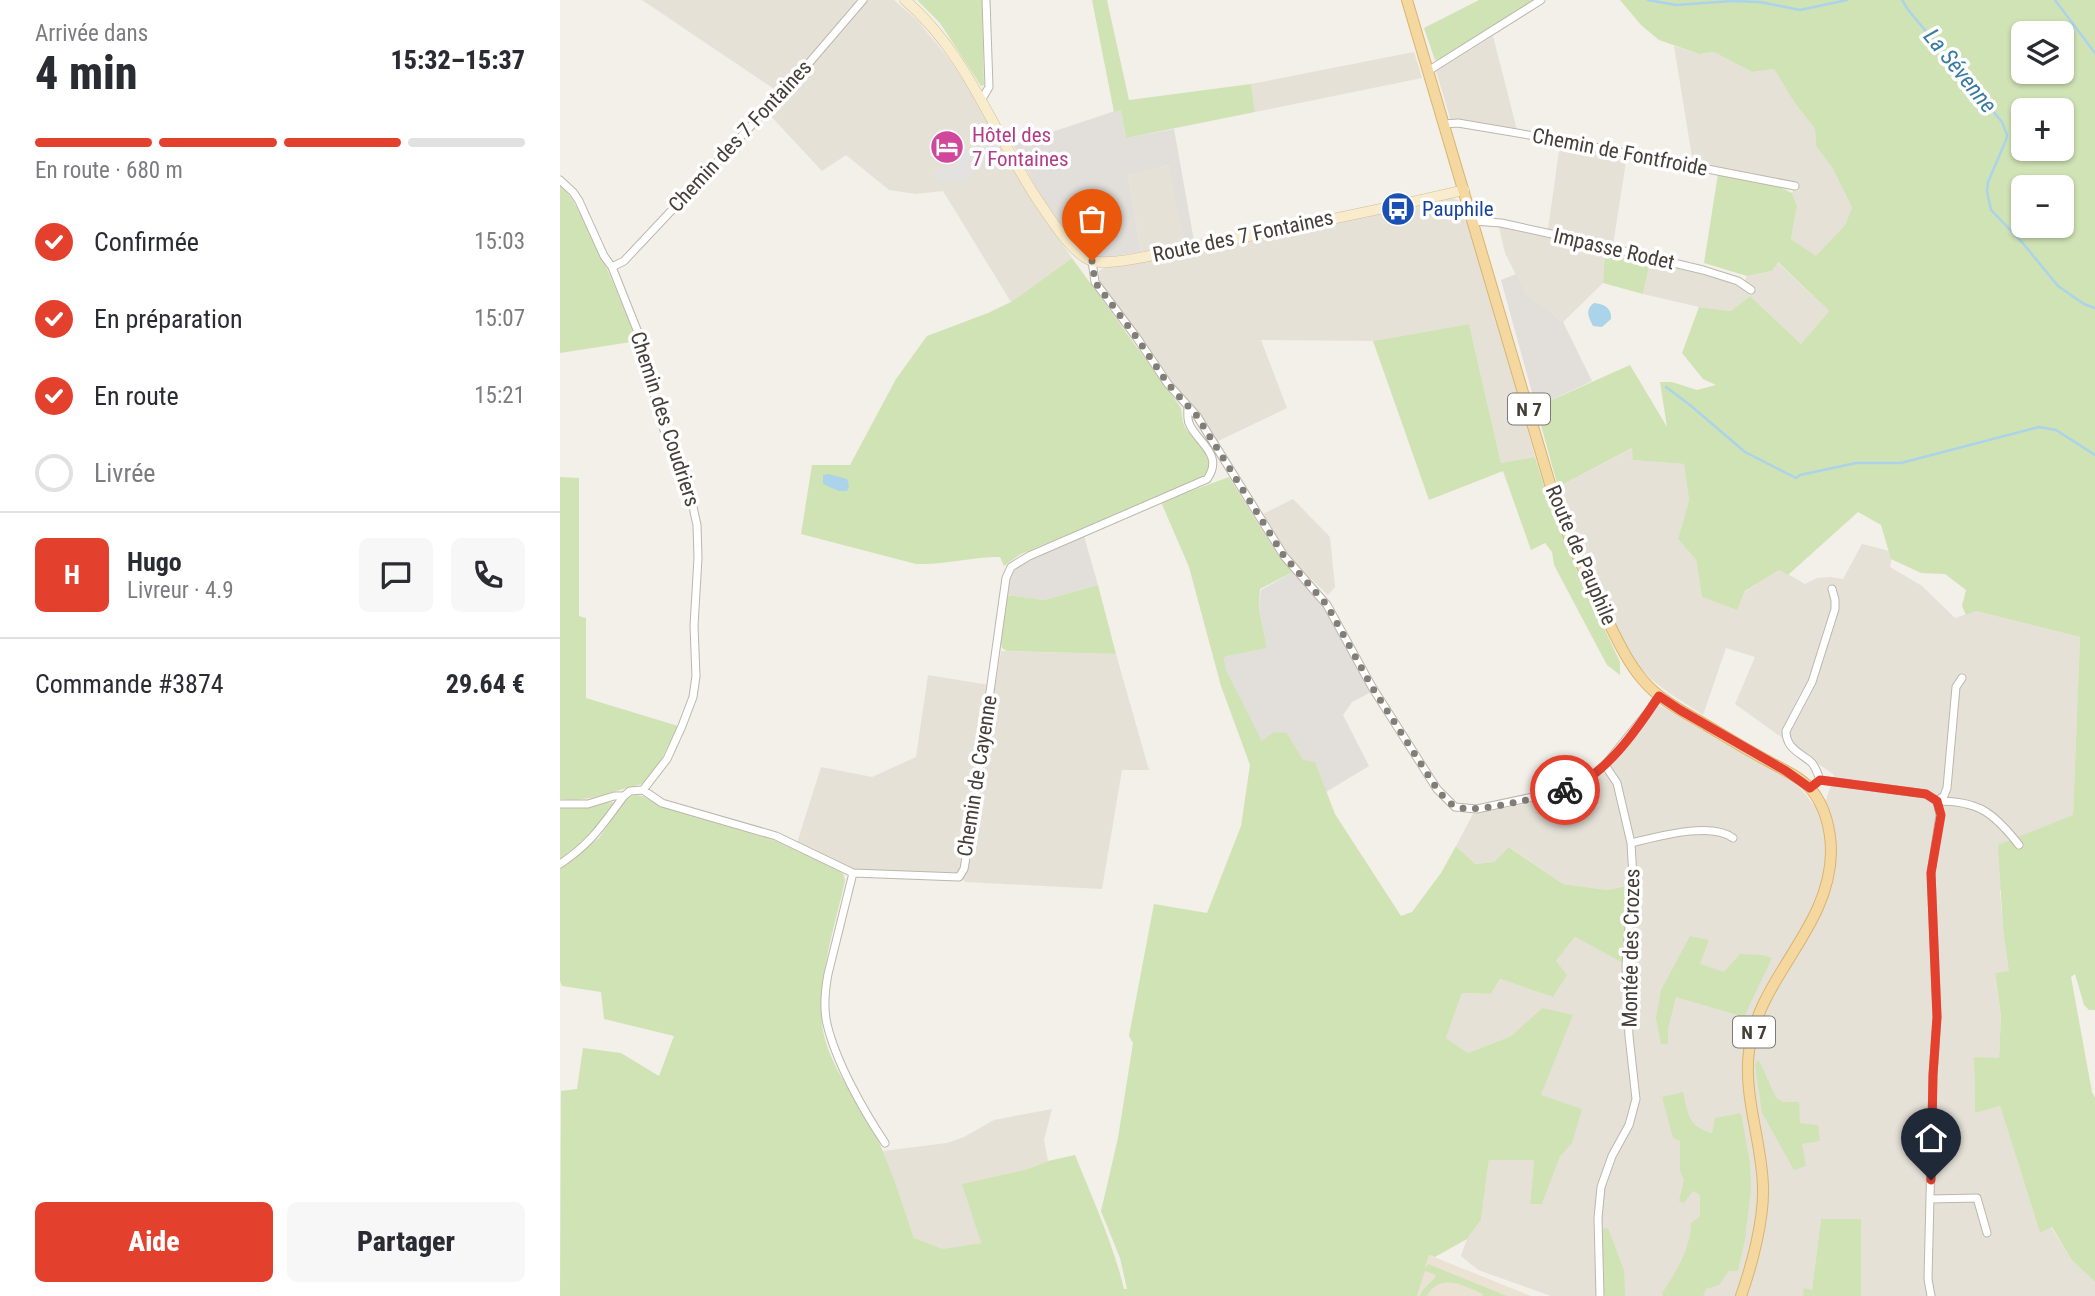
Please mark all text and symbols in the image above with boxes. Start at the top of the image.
text: Arrivée dans [35,20,148,47]
map controls [2011,21,2074,238]
button: layers [2011,21,2074,84]
water label: La Sévenne [1918,24,2002,118]
text: 15:32–15:37 [391,45,525,75]
text: 4 min [35,46,138,100]
street label: Chemin des 7 Fontaines [663,55,817,217]
button: + [2011,98,2074,161]
place label: Hôtel des 7 Fontaines [972,123,1068,171]
street label: Chemin de Fontfroide [1530,123,1710,181]
hotel icon: Hôtel des 7 Fontaines [928,128,966,166]
text: En route · 680 m [35,157,183,184]
button: − [2011,175,2074,238]
pin [1062,189,1122,261]
bus stop icon: Pauphile [1379,190,1417,228]
place label: Pauphile [1422,197,1494,221]
icon: bag [1073,200,1111,238]
street label: Route des 7 Fontaines [1151,205,1335,267]
icon: check [35,223,73,261]
street label: Impasse Rodet [1551,223,1677,275]
text: Confirmée [94,227,199,257]
text: 15:03 [474,228,525,255]
icon: check [35,300,73,338]
text: En préparation [94,304,243,334]
text: 15:07 [474,305,525,332]
street label: Chemin des Coudriers [625,329,705,509]
icon: check [35,377,73,415]
text: En route [94,381,179,411]
text: 15:21 [474,382,525,409]
road number: N 7 [1508,394,1550,424]
text: Livrée [94,458,156,488]
street label: Route de Pauphile [1541,481,1621,629]
button: chat [359,538,433,612]
button: phone [451,538,525,612]
text: Hugo [127,547,182,577]
text: H [64,560,80,590]
text: Livreur · 4.9 [127,577,234,604]
text: Commande #3874 [35,669,224,699]
text: 29.64 € [446,669,525,699]
street label: Chemin de Cayenne [952,693,1002,858]
courier [1530,755,1600,825]
icon: bike [1546,771,1584,809]
street label: Montée des Crozes [1618,868,1644,1028]
road number: N 7 [1733,1016,1775,1048]
pin [1901,1108,1961,1180]
icon: home [1912,1119,1950,1157]
button: Aide [35,1202,273,1282]
button: Partager [287,1202,525,1282]

